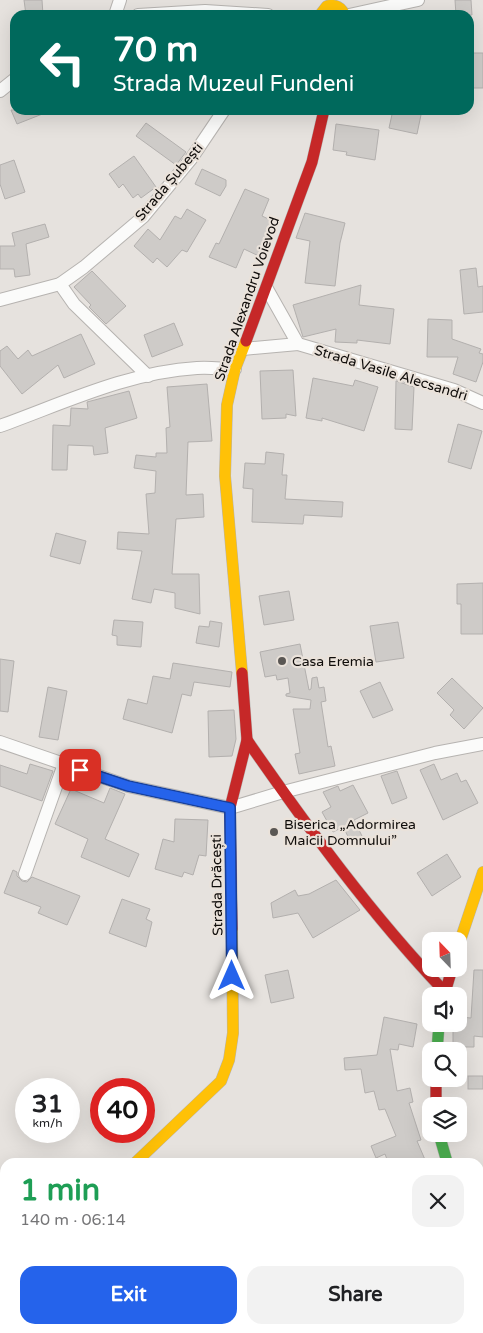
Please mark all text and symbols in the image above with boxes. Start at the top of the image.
text: 70 m [113,29,198,71]
icon: left [30,30,95,95]
text: Strada Muzeul Fundeni [113,71,354,97]
street label: Strada Șubești [131,140,207,224]
street label: Strada Alexandru Voievod [211,215,283,383]
street label: Strada Vasile Alecsandri [312,342,470,404]
place label: Casa Eremia [292,653,374,670]
marker: Casa Eremia [276,655,288,667]
pin [59,749,101,791]
icon: arrive [66,756,94,784]
place label: Biserica „Adormirea Maicii Domnului” [284,816,416,849]
marker: Biserica „Adormirea Maicii Domnului” [268,826,280,838]
street label: Strada Drăcești [208,834,226,936]
north arrow [422,932,468,978]
map controls [422,932,467,1142]
position arrow [205,949,257,1001]
button: sound [422,987,467,1032]
button: search [422,1042,467,1087]
speed limit sign: 40 [90,1078,155,1143]
text: 31 [32,1089,63,1119]
button: layers [422,1097,467,1142]
text: km/h [32,1116,63,1130]
text: 1 min [20,1172,100,1209]
button: close [412,1175,464,1227]
text: 140 m · 06:14 [20,1210,126,1230]
button: Exit [20,1266,237,1324]
button: Share [247,1266,464,1324]

